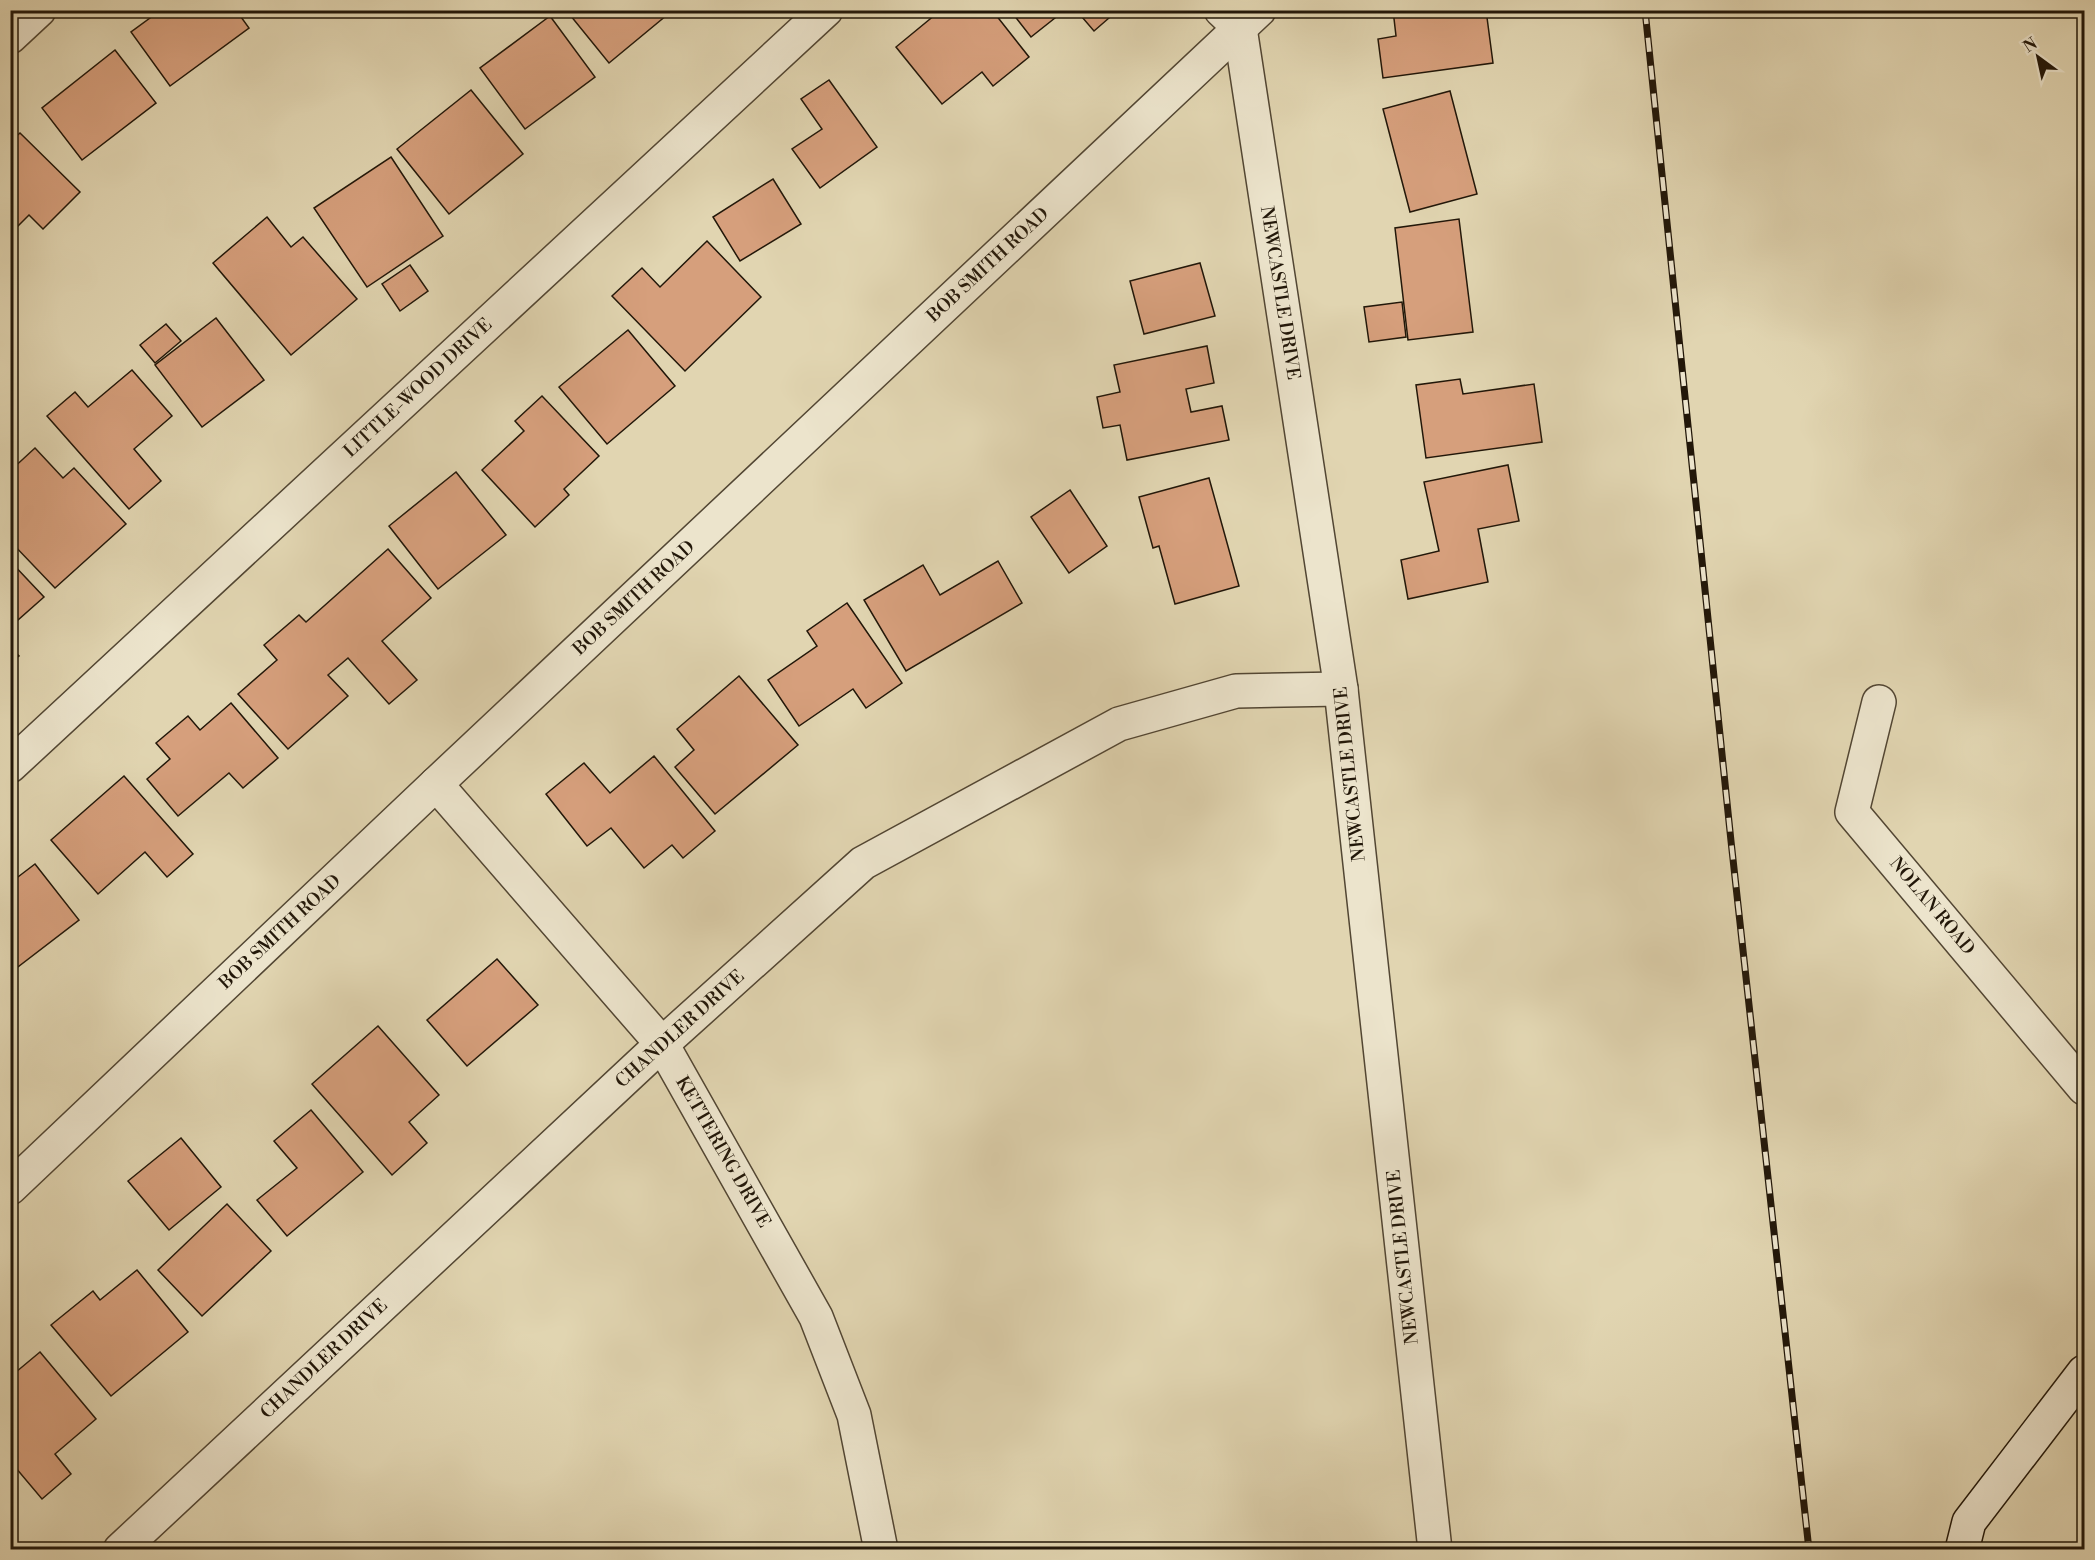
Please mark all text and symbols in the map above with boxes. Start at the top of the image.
north arrow [2008,27,2068,87]
text: N [2020,33,2041,57]
street label: BOB SMITH ROAD [921,203,1054,328]
street label: NEWCASTLE DRIVE [1255,205,1305,381]
street label: LITTLE-WOOD DRIVE [339,313,497,463]
street label: BOB SMITH ROAD [567,536,700,661]
street label: NEWCASTLE DRIVE [1329,686,1371,862]
street label: NOLAN ROAD [1884,852,1980,960]
street label: BOB SMITH ROAD [213,870,346,995]
street label: CHANDLER DRIVE [611,965,749,1093]
street label: KETTERING DRIVE [670,1072,776,1232]
street label: NEWCASTLE DRIVE [1382,1169,1424,1345]
street label: CHANDLER DRIVE [256,1294,392,1424]

